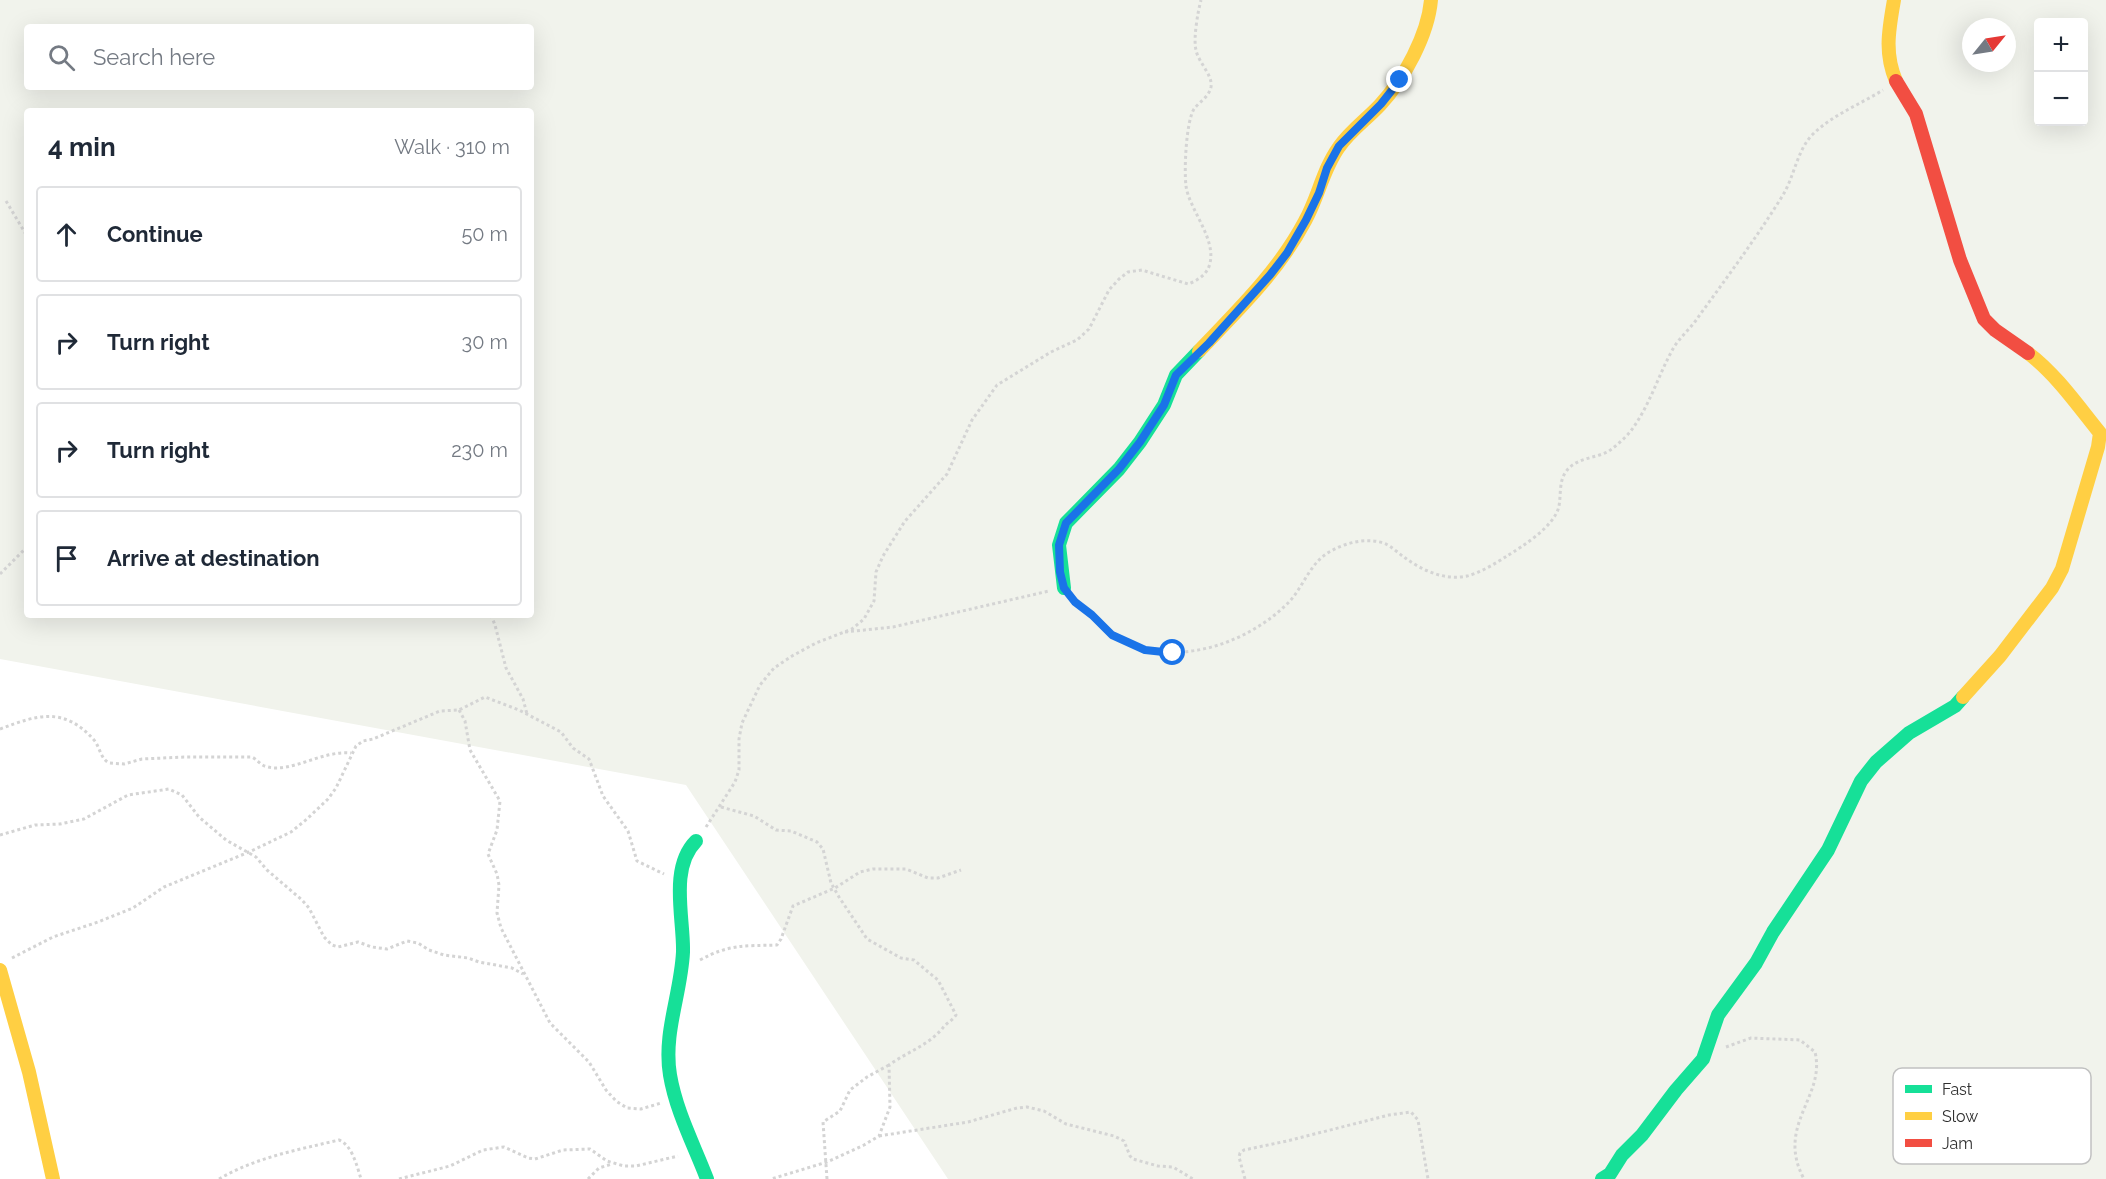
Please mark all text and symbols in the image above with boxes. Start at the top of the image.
north arrow [1962,18,2016,72]
map controls [2034,18,2088,126]
button: + [2034,18,2088,72]
search box [24,24,534,90]
icon: search [45,41,78,74]
text: Search here [93,44,215,70]
route end [1386,66,1412,92]
button: − [2034,72,2088,126]
text: 4 min [48,132,116,162]
text: Walk · 310 m [394,135,510,159]
icon: ahead [50,218,83,251]
text: Continue [107,221,203,247]
text: 50 m [461,222,508,246]
icon: right [50,326,83,359]
text: Turn right [107,329,210,355]
text: 30 m [462,330,508,354]
icon: right [50,434,83,467]
text: Turn right [107,437,210,463]
text: 230 m [451,438,508,462]
icon: arrive [50,542,83,575]
text: Arrive at destination [107,545,320,571]
route start [1159,639,1185,665]
legend [1893,1068,2091,1164]
text: Fast [1942,1080,1973,1099]
text: Slow [1942,1107,1978,1126]
text: Jam [1942,1134,1973,1153]

